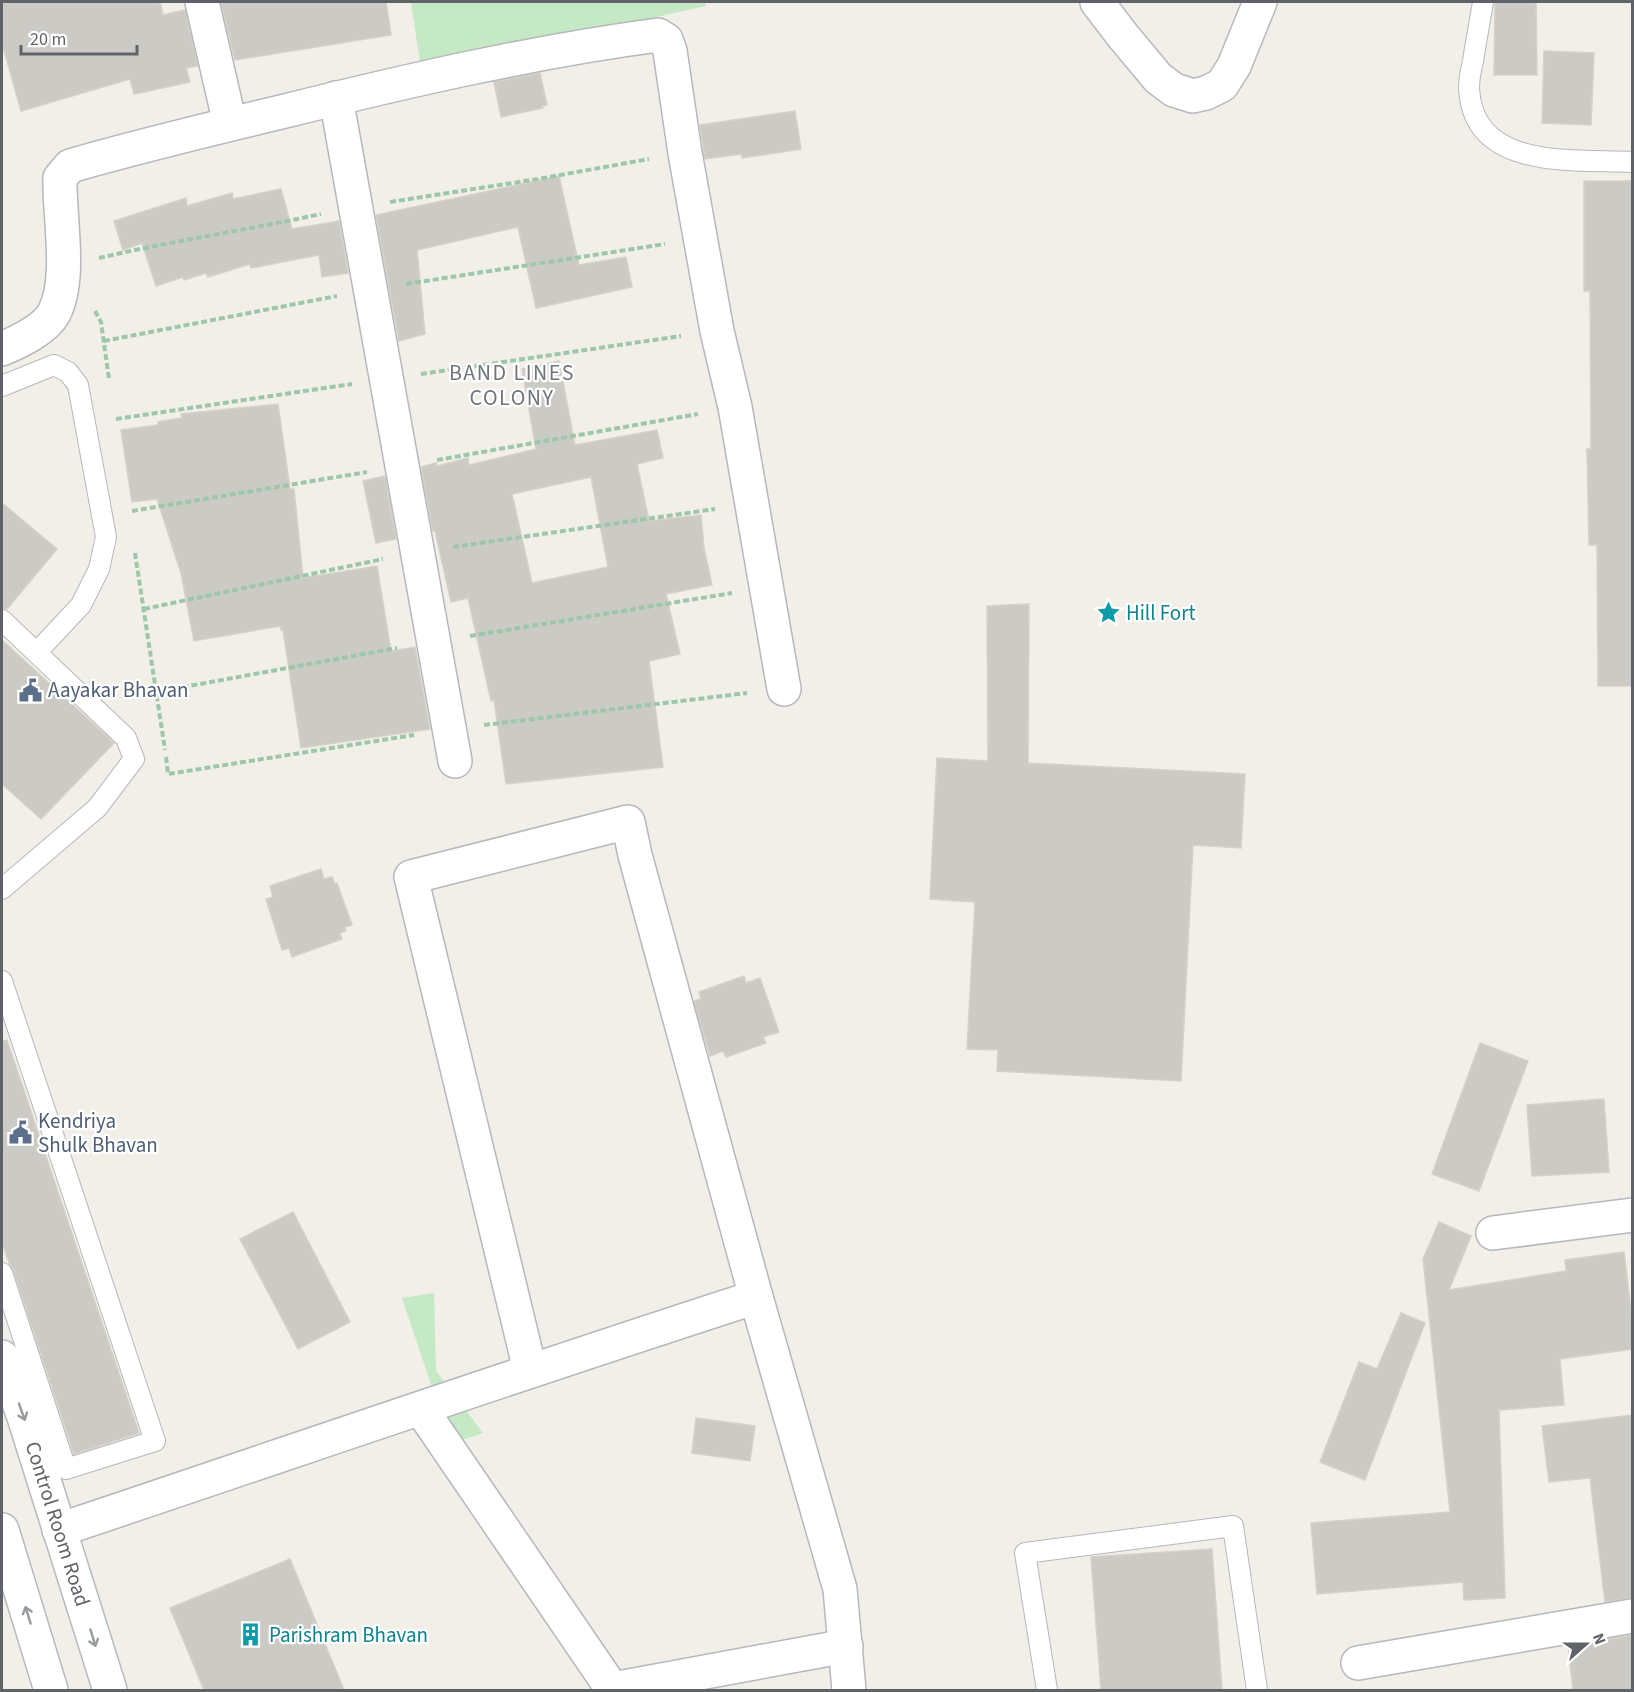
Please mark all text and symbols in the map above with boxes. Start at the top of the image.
scale bar [21,18,136,56]
text: 20 m [30,27,66,52]
district label: BAND LINES COLONY [449,357,575,414]
place label: Hill Fort [1126,598,1196,628]
place icon: Hill Fort [1095,600,1121,626]
place label: Aayakar Bhavan [48,675,189,705]
public building icon: Aayakar Bhavan [17,677,43,703]
place label: Kendriya Shulk Bhavan [38,1106,158,1160]
public building icon: Kendriya Shulk Bhavan [7,1120,33,1146]
one-way arrow [17,1402,28,1421]
street label: Control Room Road [18,1438,98,1610]
one-way arrow [22,1606,33,1625]
north arrow [1556,1614,1616,1674]
place label: Parishram Bhavan [269,1620,428,1650]
building icon: Parishram Bhavan [238,1622,264,1648]
one-way arrow [88,1628,99,1647]
text: N [1587,1630,1611,1648]

